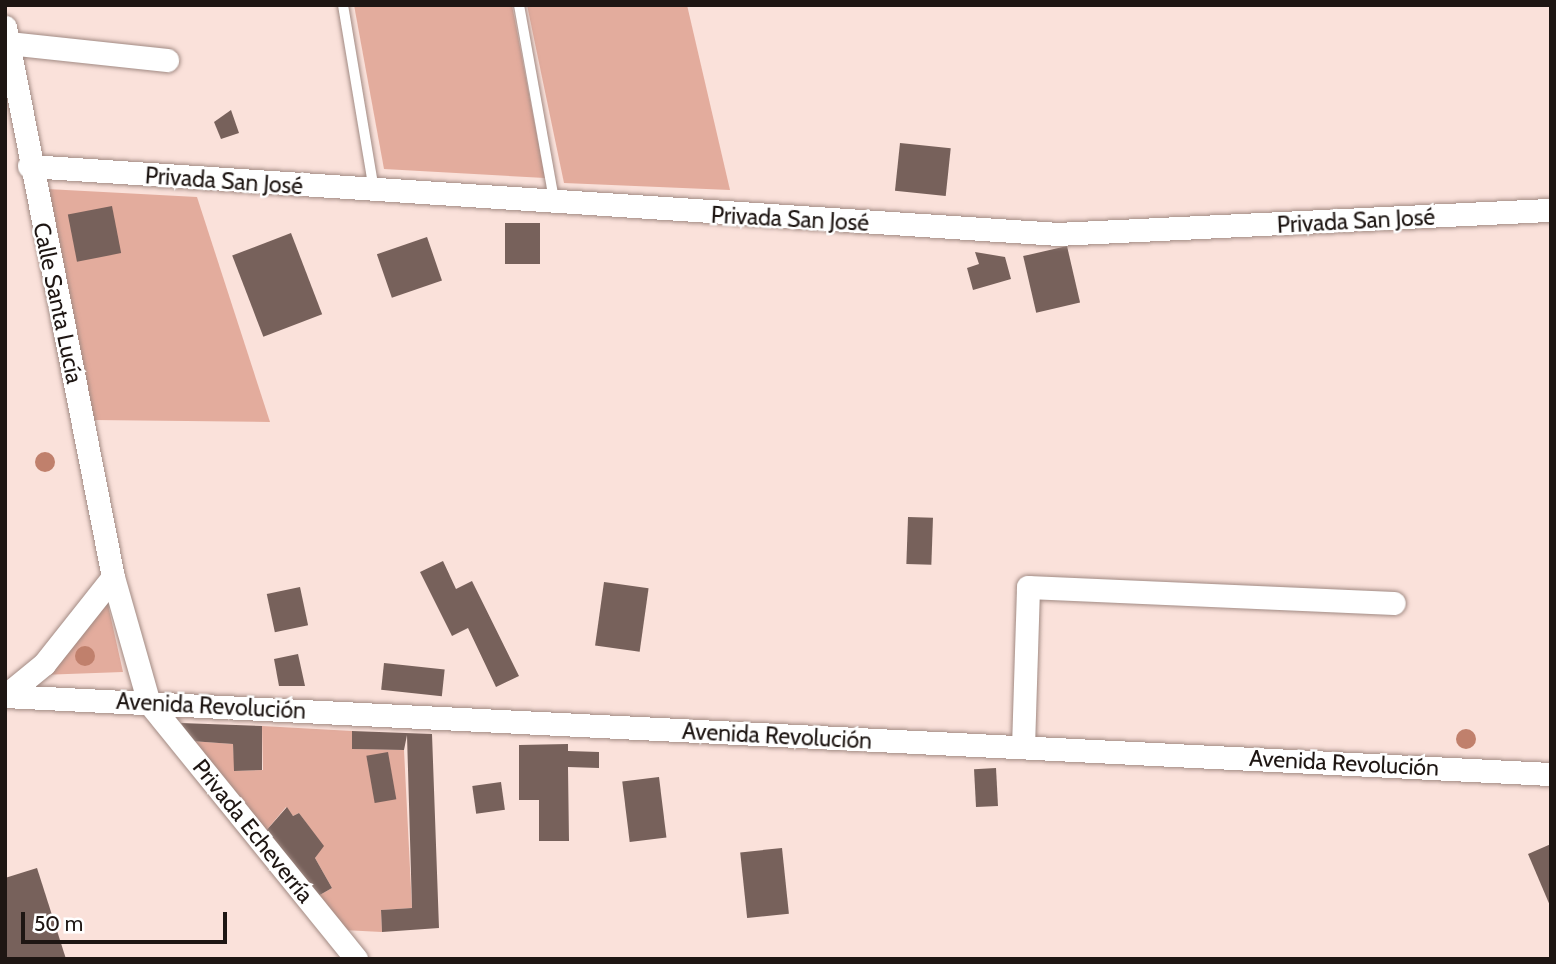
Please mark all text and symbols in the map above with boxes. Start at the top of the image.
street label: Privada San José [144,162,304,200]
street label: Privada San José [710,201,870,237]
street label: Privada San José [1276,203,1436,239]
street label: Calle Santa Lucía [27,220,89,386]
street label: Avenida Revolución [115,687,307,725]
street label: Avenida Revolución [681,717,873,755]
street label: Avenida Revolución [1248,744,1440,782]
street label: Privada Echeverría [187,754,319,908]
scale bar [24,898,231,942]
text: 50 m [34,911,83,936]

